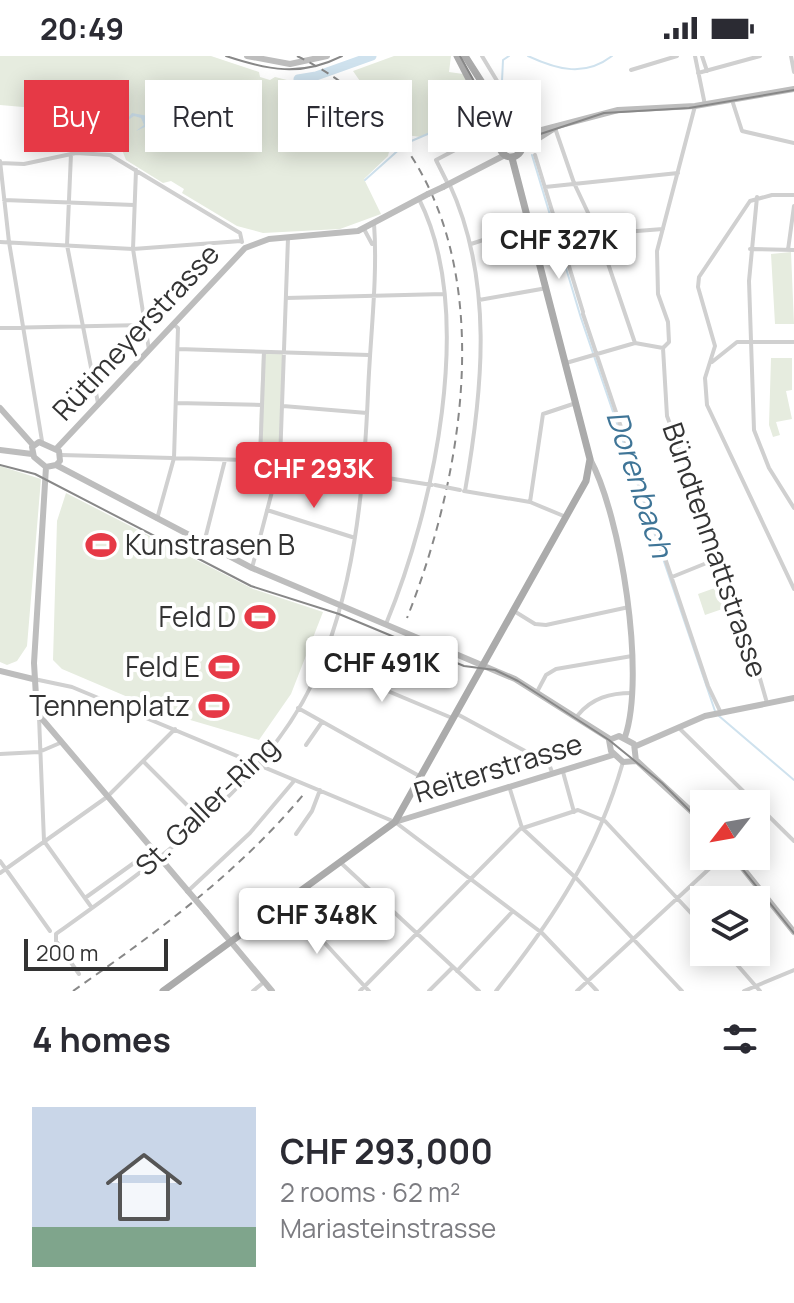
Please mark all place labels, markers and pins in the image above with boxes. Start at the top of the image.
pin: CHF 327K [476,213,642,281]
pin: CHF 293K [231,442,397,510]
place label: Kunstrasen B [125,525,295,563]
sports icon: Kunstrasen B [84,528,118,562]
place label: Feld D [158,597,236,635]
sports icon: Feld D [243,600,277,634]
pin: CHF 491K [299,636,465,704]
place label: Feld E [125,647,200,685]
sports icon: Feld E [207,650,241,684]
place label: Tennenplatz [29,686,190,724]
sports icon: Tennenplatz [197,689,231,723]
pin: CHF 348K [234,888,400,956]

